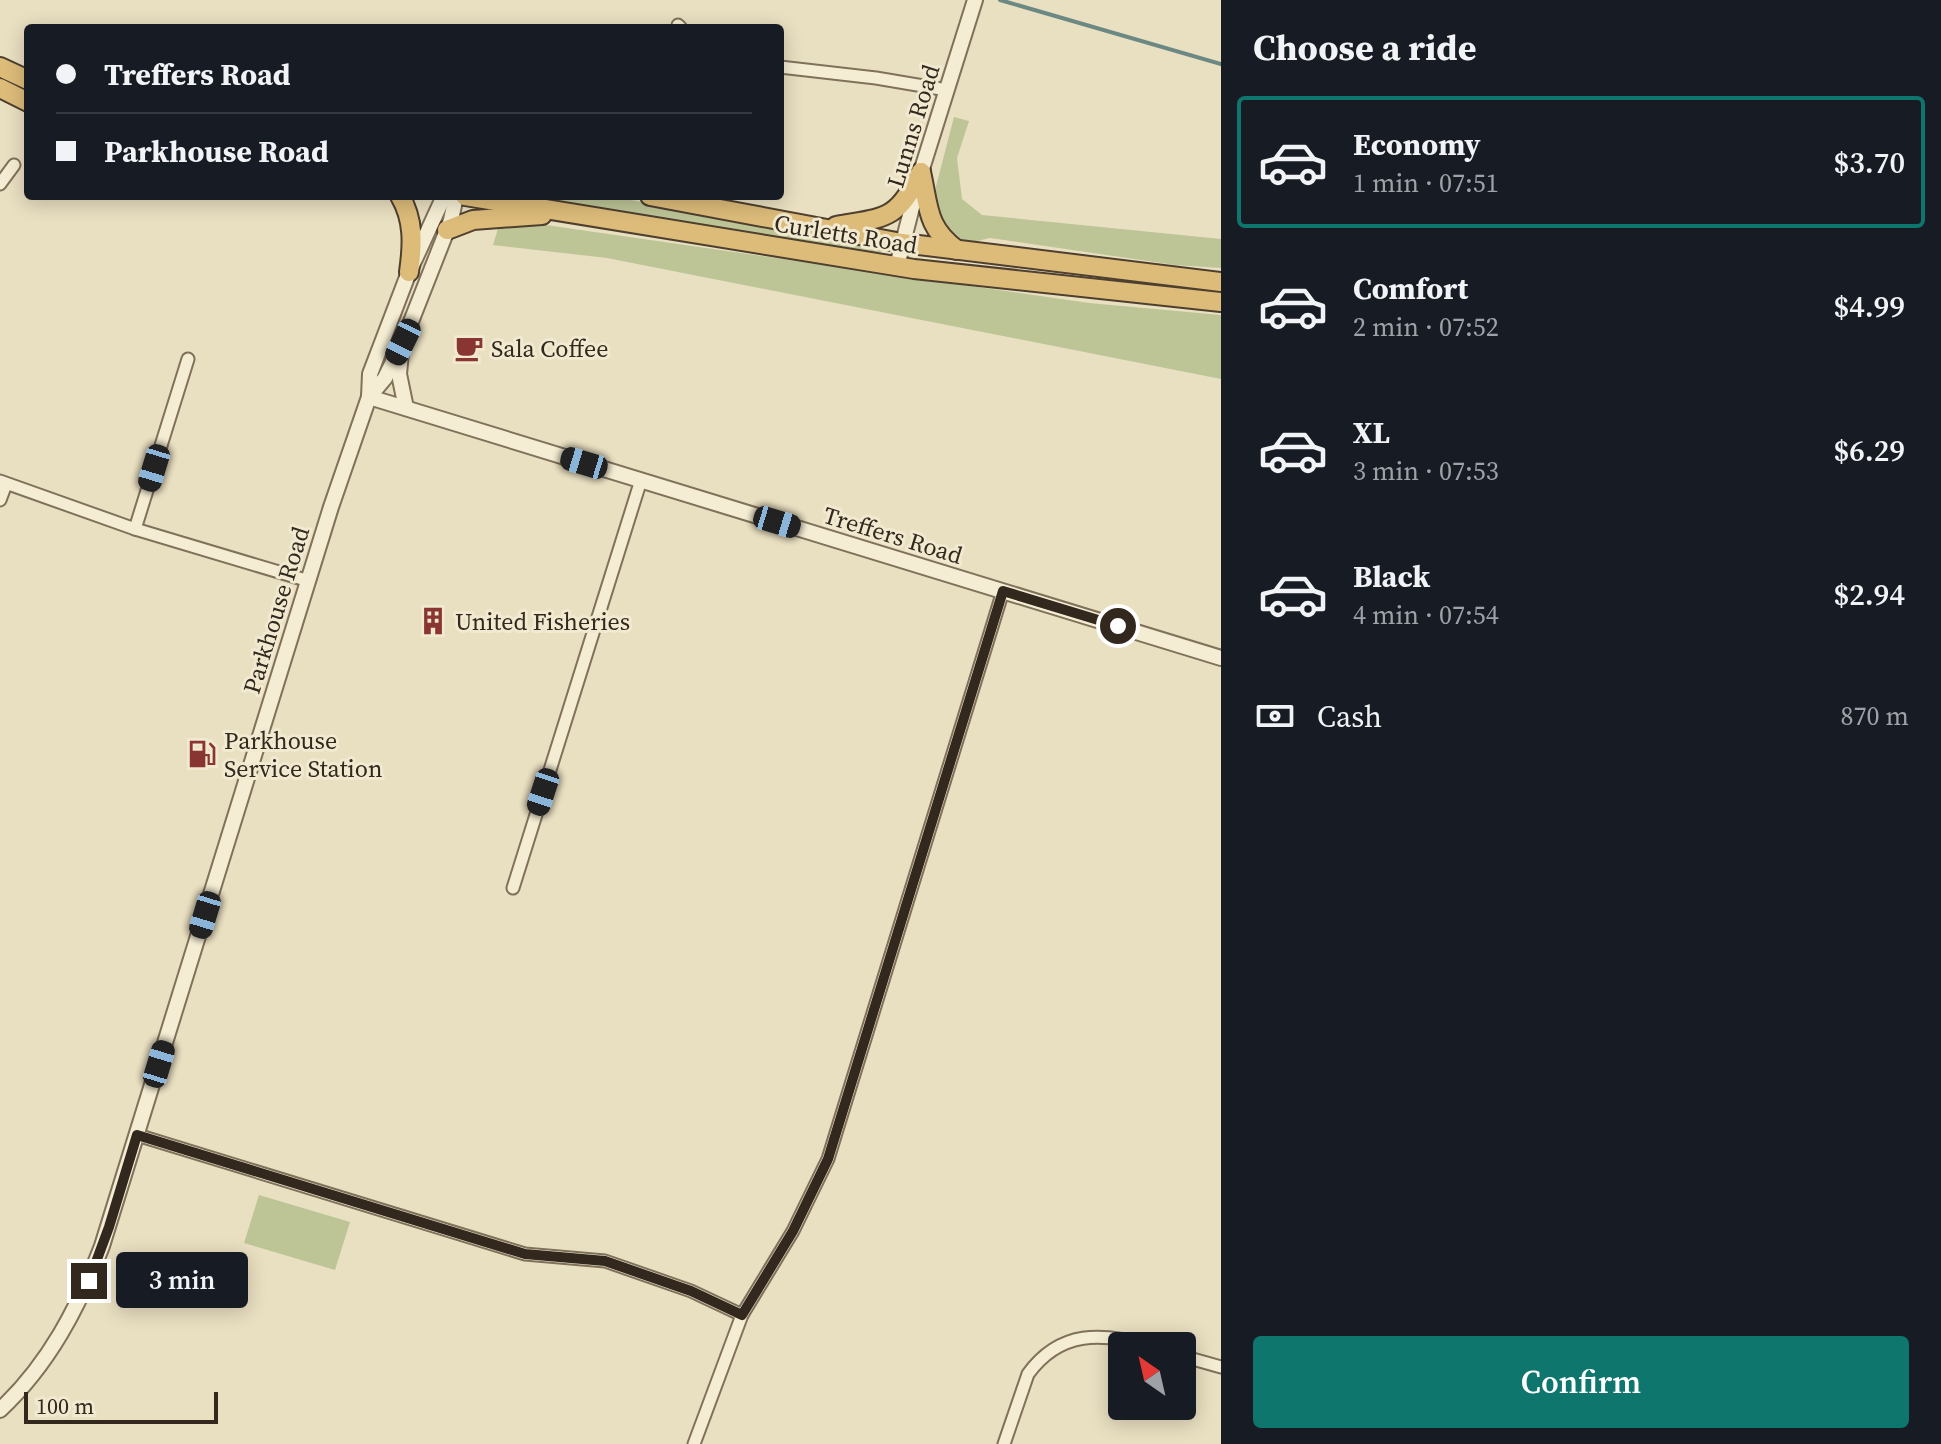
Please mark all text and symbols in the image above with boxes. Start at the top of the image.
text: Choose a ride [1253,23,1476,72]
text: Treffers Road [104,54,291,95]
street label: Lunns Road [879,60,947,192]
text: Economy [1353,124,1481,165]
icon: car [1257,126,1329,198]
text: Parkhouse Road [104,131,329,172]
text: $3.70 [1834,142,1905,183]
text: 1 min · 07:51 [1353,165,1499,201]
street label: Curletts Road [772,206,920,262]
text: Comfort [1353,268,1468,309]
icon: car [1257,270,1329,342]
text: $4.99 [1834,286,1905,327]
text: 2 min · 07:52 [1353,309,1499,345]
car [382,315,424,369]
place label: Sala Coffee [491,332,608,365]
cafe icon: Sala Coffee [454,333,484,363]
text: XL [1353,412,1390,453]
icon: car [1257,414,1329,486]
text: $6.29 [1834,430,1905,471]
car [136,442,172,494]
car [558,445,610,481]
text: 3 min · 07:53 [1353,453,1499,489]
street label: Treffers Road [819,498,967,572]
car [751,504,803,540]
street label: Parkhouse Road [235,522,317,698]
text: Black [1353,556,1430,597]
icon: car [1257,558,1329,630]
text: $2.94 [1834,574,1905,615]
text: 4 min · 07:54 [1353,597,1499,633]
place label: United Fisheries [455,605,630,638]
building icon: United Fisheries [418,606,448,636]
route start [1100,608,1136,644]
icon: cash [1253,694,1297,738]
text: Cash [1317,696,1382,737]
text: 870 m [1841,698,1909,734]
place label: Parkhouse Service Station [224,724,382,785]
fuel station icon: Parkhouse Service Station [187,739,217,769]
car [524,765,562,819]
car [187,889,223,941]
car [141,1038,177,1090]
callout: 3 min [117,1253,249,1309]
text: 3 min [149,1262,215,1298]
route end [71,1263,107,1299]
north arrow [1108,1332,1196,1420]
map controls [1108,1332,1196,1420]
button: Confirm [1253,1336,1909,1428]
scale bar [24,1388,218,1424]
text: 100 m [36,1391,94,1421]

